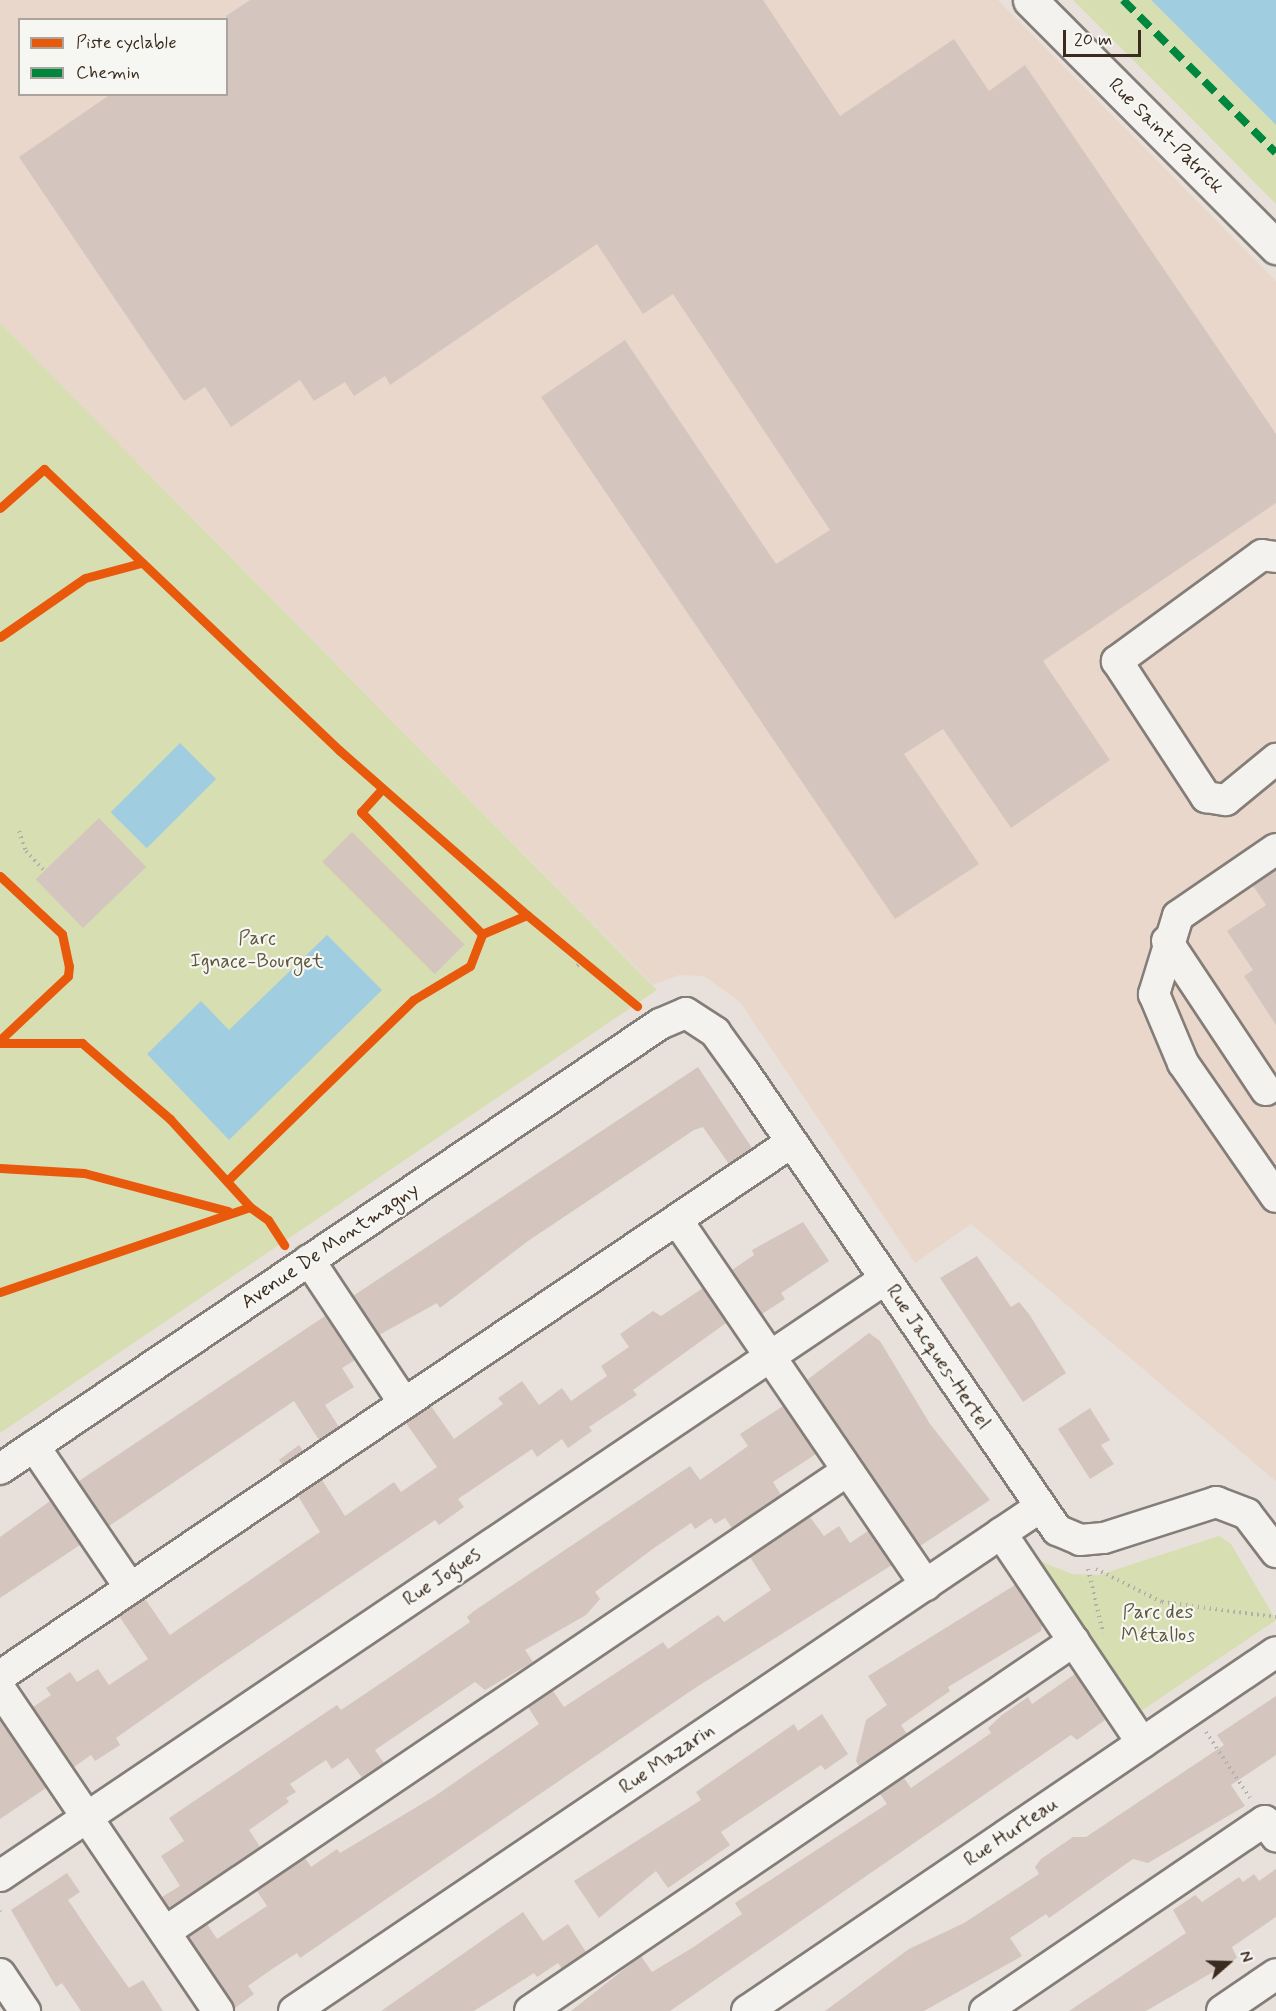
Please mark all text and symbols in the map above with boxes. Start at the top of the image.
legend [18,18,228,96]
scale bar [1066,18,1144,56]
text: 20 m [1074,28,1112,52]
text: Piste cyclable [76,31,177,55]
text: Chemin [76,61,140,85]
street label: Rue Saint-Patrick [1104,74,1228,198]
park label: Parc Ignace-Bourget [190,926,324,973]
street label: Avenue De Montmagny [239,1179,421,1313]
street label: Rue Jacques-Hertel [882,1282,994,1432]
street label: Rue Jogues [399,1542,485,1612]
park label: Parc des Métallos [1121,1600,1195,1647]
street label: Rue Mazarin [616,1719,718,1799]
street label: Rue Hurteau [961,1793,1061,1871]
north arrow [1198,1933,1258,1993]
text: N [1234,1948,1257,1965]

